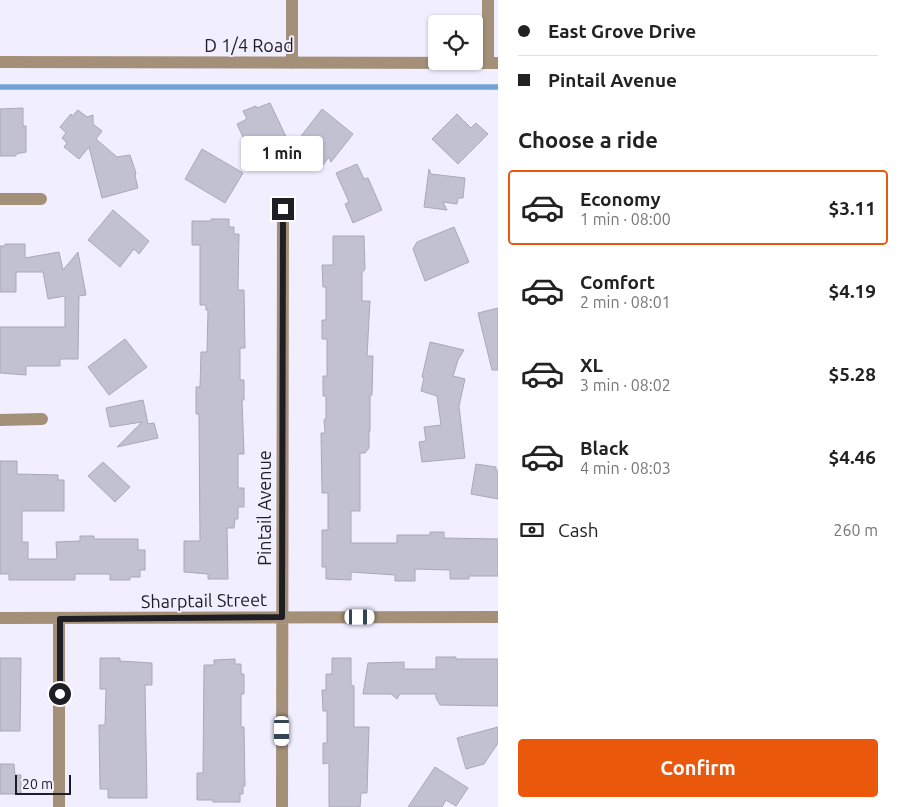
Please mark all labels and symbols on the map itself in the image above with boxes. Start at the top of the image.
street label: D 1/4 Road [204,35,294,55]
callout: 1 min [242,136,324,172]
route end [272,198,294,220]
street label: Pintail Avenue [254,450,274,566]
street label: Sharptail Street [141,589,267,611]
car [345,610,375,625]
route start [49,683,71,705]
car [274,716,289,746]
scale bar [15,772,71,795]

